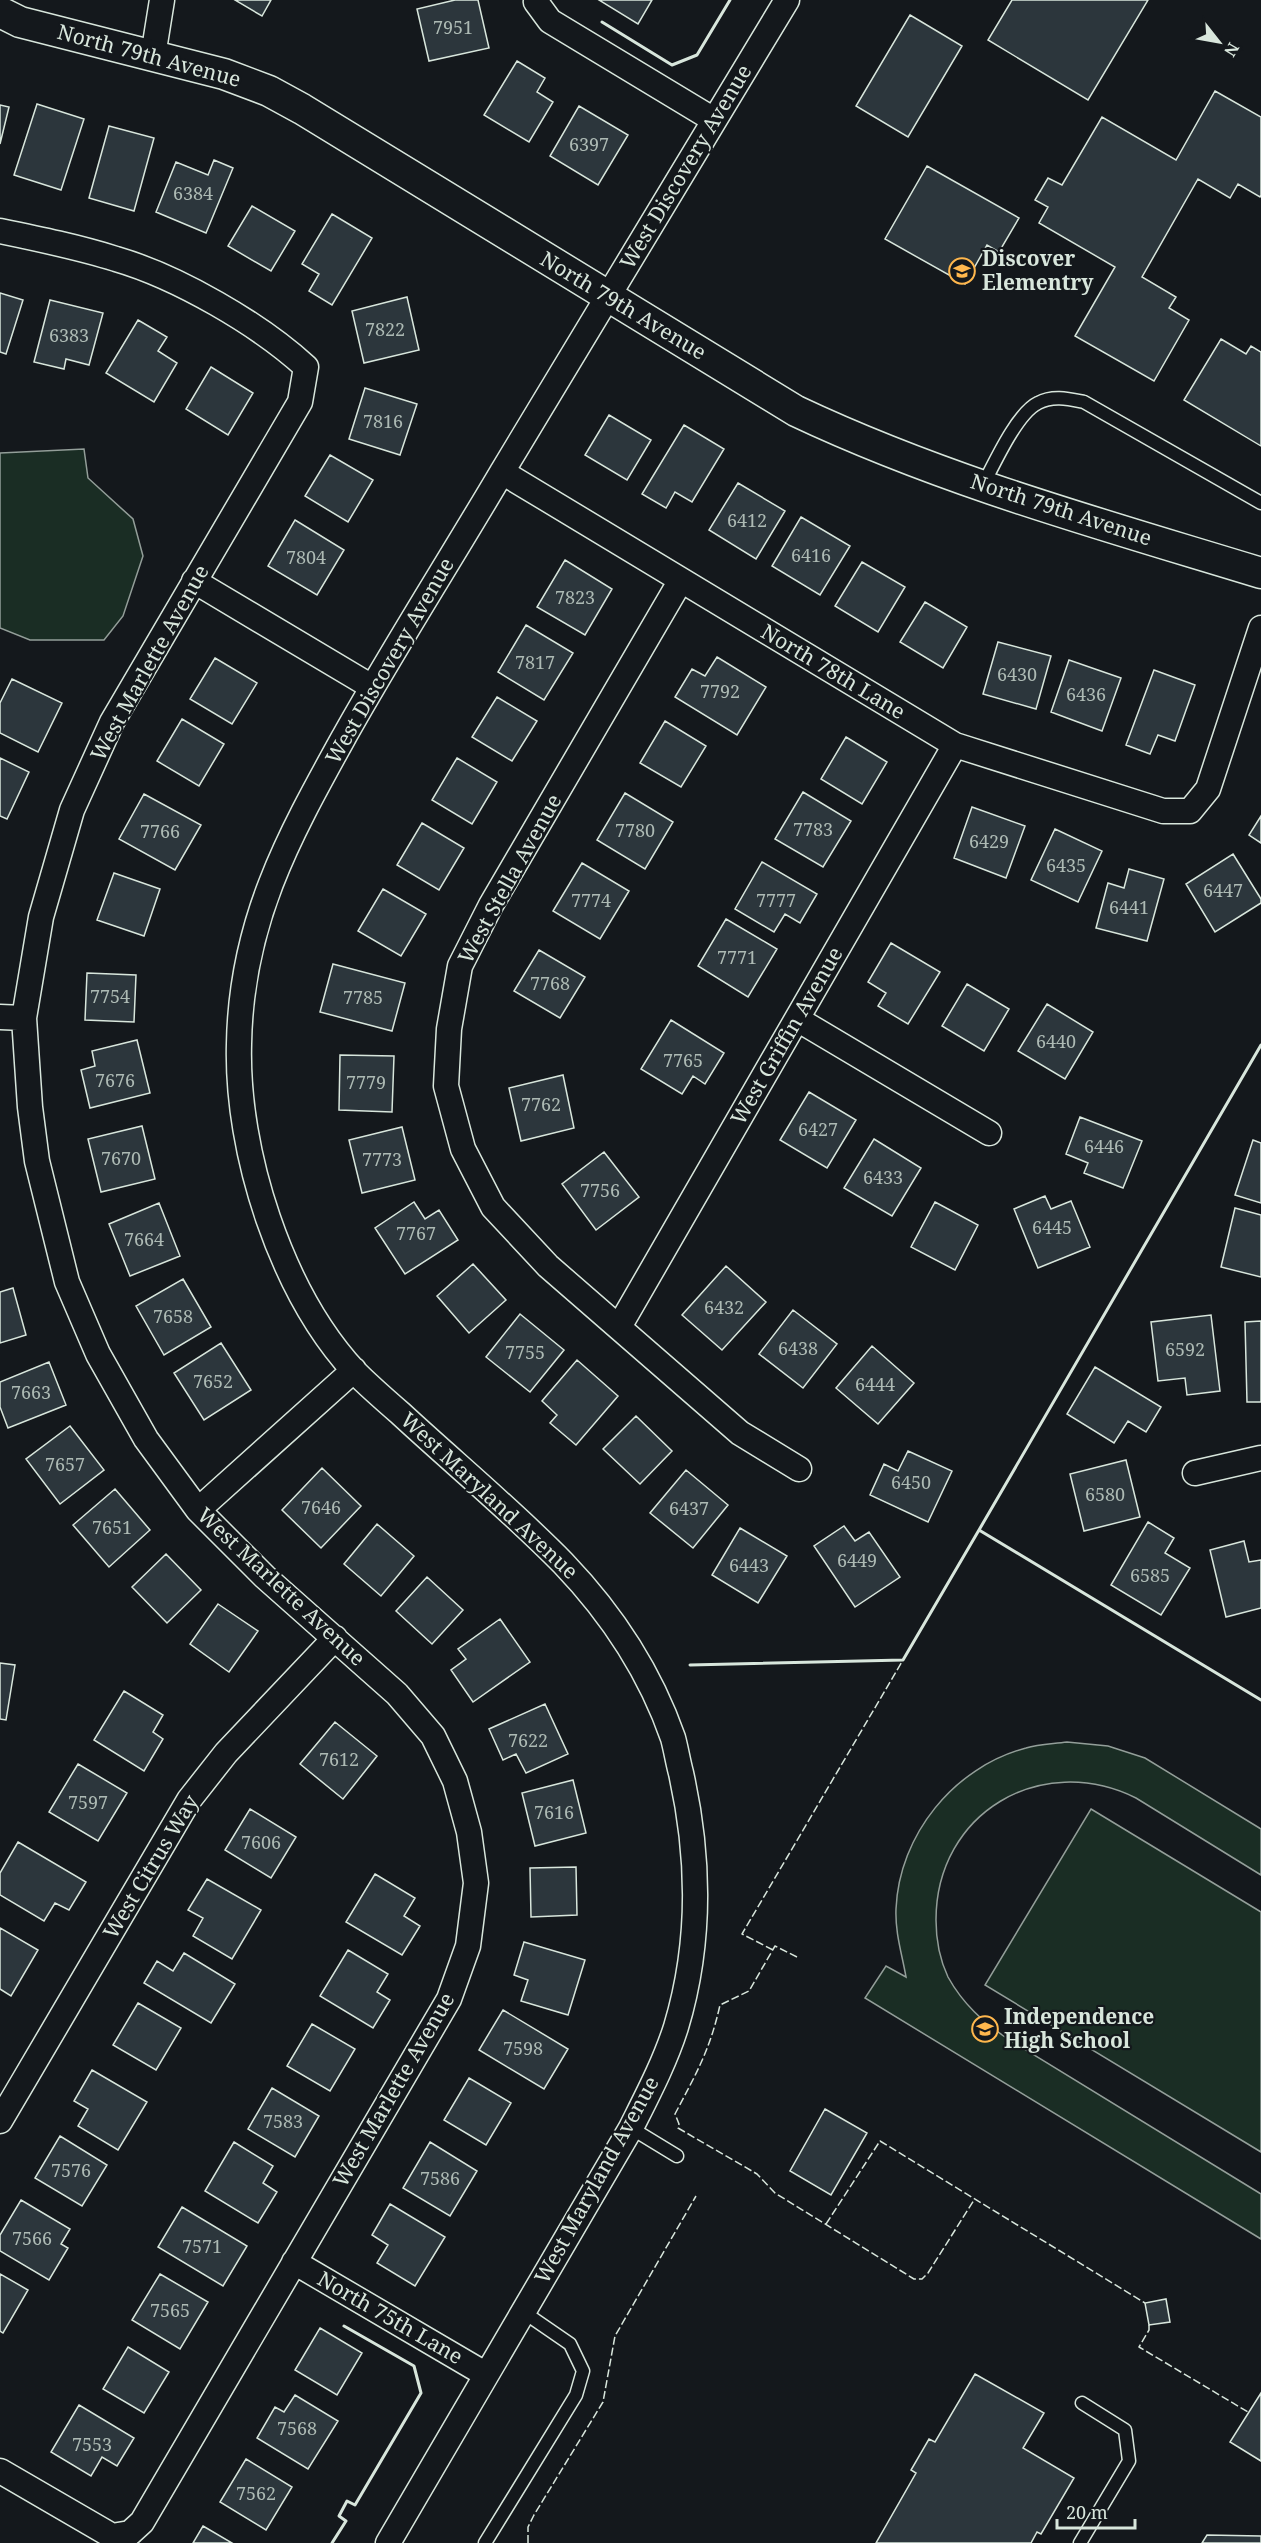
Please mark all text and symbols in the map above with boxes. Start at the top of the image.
north arrow [1189,12,1249,72]
house number: 7951 [433,15,473,39]
street label: North 79th Avenue [54,17,244,93]
text: N [1219,39,1245,61]
street label: West Discovery Avenue [613,59,757,274]
house number: 6397 [569,132,609,156]
house number: 6384 [173,181,213,205]
street label: North 79th Avenue [535,244,712,366]
place label: Discover Elementry [982,244,1094,296]
school or university icon: Discover Elementry [947,256,977,286]
house number: 7822 [365,317,405,341]
house number: 6383 [49,323,89,347]
house number: 7816 [363,409,403,433]
street label: North 79th Avenue [967,467,1155,552]
house number: 6412 [727,508,767,532]
house number: 6416 [791,543,831,567]
house number: 7804 [286,545,326,569]
street label: West Discovery Avenue [319,552,460,769]
street label: West Marlette Avenue [84,560,215,766]
house number: 7823 [555,585,595,609]
street label: North 78th Lane [756,617,911,725]
house number: 7817 [515,650,555,674]
house number: 6430 [997,662,1037,686]
house number: 7792 [700,679,740,703]
house number: 6436 [1066,682,1106,706]
street label: West Stella Avenue [451,789,567,968]
house number: 7783 [793,817,833,841]
house number: 7780 [615,818,655,842]
house number: 7766 [140,819,180,843]
house number: 6429 [969,829,1009,853]
house number: 6435 [1046,853,1086,877]
house number: 6447 [1203,878,1243,902]
house number: 7774 [571,888,611,912]
house number: 7777 [756,888,796,912]
house number: 6441 [1109,895,1149,919]
street label: West Griffin Avenue [724,941,849,1130]
house number: 7771 [717,945,757,969]
house number: 7768 [530,971,570,995]
house number: 7754 [90,984,130,1008]
house number: 7785 [343,985,383,1009]
house number: 6440 [1036,1029,1076,1053]
house number: 7765 [663,1048,703,1072]
house number: 7676 [95,1068,135,1092]
house number: 7779 [346,1070,386,1094]
house number: 7762 [521,1092,561,1116]
house number: 6427 [798,1117,838,1141]
house number: 6446 [1084,1134,1124,1158]
house number: 7670 [101,1146,141,1170]
house number: 7773 [362,1147,402,1171]
house number: 6433 [863,1165,903,1189]
house number: 7756 [580,1178,620,1202]
house number: 6445 [1032,1215,1072,1239]
house number: 7767 [396,1221,436,1245]
house number: 7664 [124,1227,164,1251]
house number: 6432 [704,1295,744,1319]
house number: 7658 [153,1304,193,1328]
house number: 6438 [778,1336,818,1360]
house number: 6592 [1165,1337,1205,1361]
house number: 7755 [505,1340,545,1364]
house number: 7652 [193,1369,233,1393]
house number: 6444 [855,1372,895,1396]
house number: 7663 [11,1380,51,1404]
street label: West Maryland Avenue [395,1406,584,1585]
house number: 7657 [45,1452,85,1476]
house number: 6450 [891,1470,931,1494]
house number: 6580 [1085,1482,1125,1506]
house number: 7646 [301,1495,341,1519]
house number: 6437 [669,1496,709,1520]
street label: West Marlette Avenue [192,1501,372,1672]
house number: 7651 [92,1515,132,1539]
house number: 6449 [837,1548,877,1572]
house number: 6443 [729,1553,769,1577]
house number: 6585 [1130,1563,1170,1587]
house number: 7622 [508,1728,548,1752]
house number: 7612 [319,1747,359,1771]
street label: West Citrus Way [96,1789,204,1944]
house number: 7597 [68,1790,108,1814]
house number: 7616 [534,1800,574,1824]
house number: 7606 [241,1830,281,1854]
street label: West Marlette Avenue [326,1987,460,2192]
place label: Independence High School [1004,2002,1154,2054]
school or university icon: Independence High School [970,2014,1000,2044]
house number: 7598 [503,2036,543,2060]
street label: West Maryland Avenue [527,2071,665,2288]
house number: 7583 [263,2109,303,2133]
house number: 7576 [51,2158,91,2182]
house number: 7586 [420,2166,460,2190]
house number: 7566 [12,2226,52,2250]
house number: 7571 [182,2234,222,2258]
street label: North 75th Lane [313,2264,468,2370]
house number: 7565 [150,2298,190,2322]
house number: 7568 [277,2416,317,2440]
house number: 7553 [72,2432,112,2456]
house number: 7562 [236,2481,276,2505]
scale bar [1057,2492,1135,2530]
text: 20 m [1066,2500,1108,2524]

